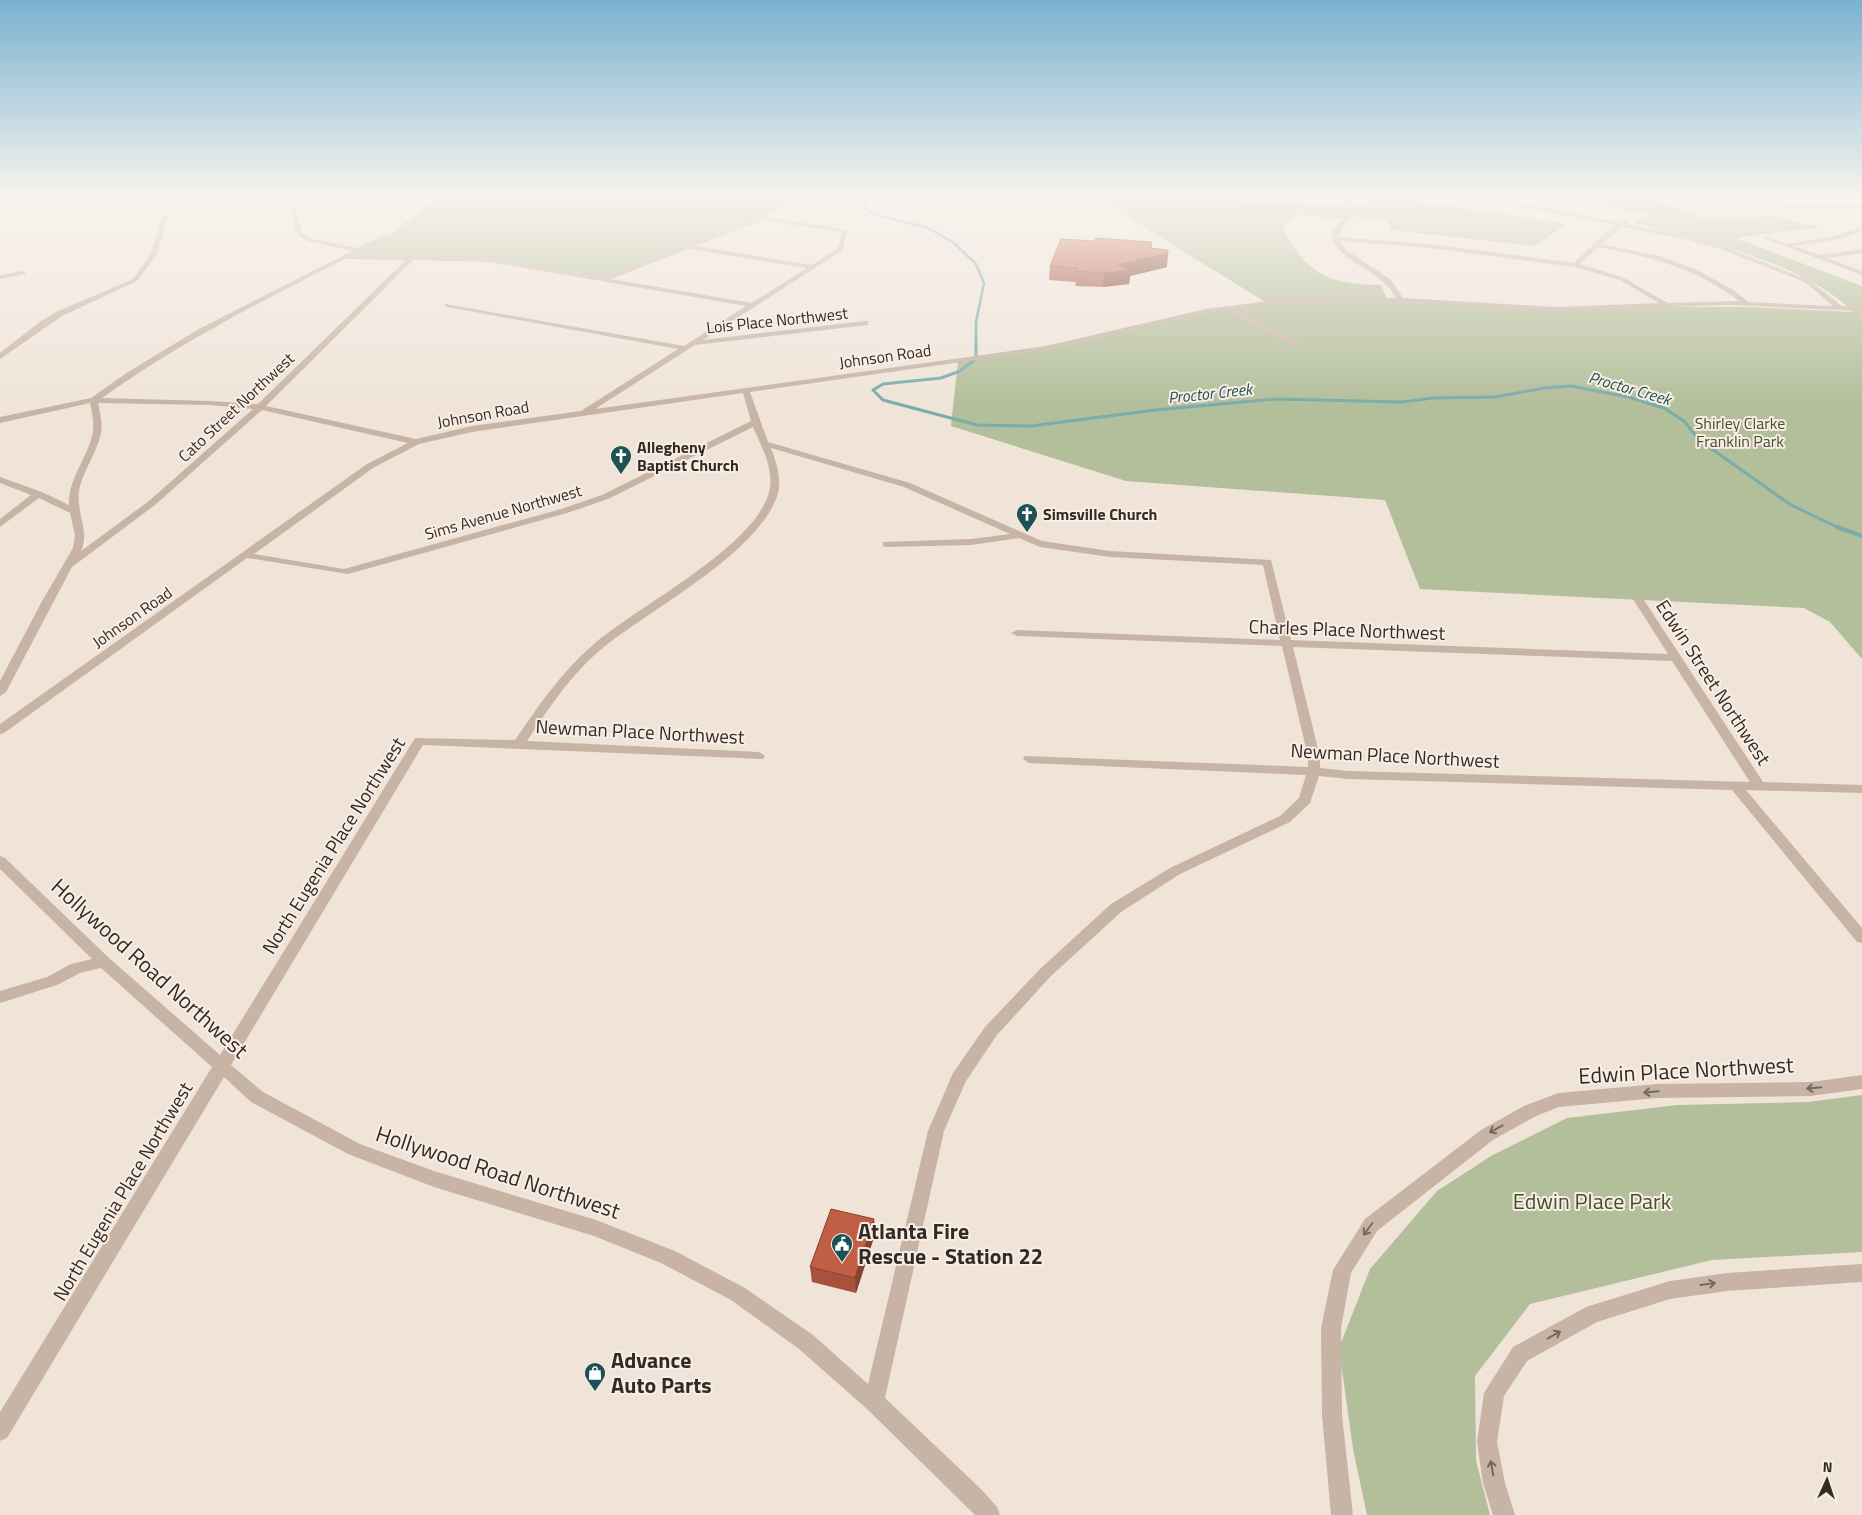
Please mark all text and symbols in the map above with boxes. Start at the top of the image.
street label: Lois Place Northwest [705,301,849,339]
street label: Johnson Road [837,338,933,374]
street label: Cato Street Northwest [173,346,300,467]
water label: Proctor Creek [1586,365,1676,412]
water label: Proctor Creek [1167,376,1255,409]
street label: Johnson Road [435,394,531,434]
park label: Shirley Clarke Franklin Park [1695,411,1785,453]
place label: Allegheny Baptist Church [637,435,739,477]
church icon: Allegheny Baptist Church [609,444,633,475]
street label: Sims Avenue Northwest [422,478,585,546]
church icon: Simsville Church [1015,502,1039,533]
place label: Simsville Church [1043,502,1157,526]
street label: Johnson Road [87,581,177,653]
street label: Edwin Street Northwest [1650,594,1779,771]
street label: Charles Place Northwest [1248,611,1446,647]
street label: Newman Place Northwest [535,711,746,751]
street label: North Eugenia Place Northwest [254,731,412,959]
street label: Newman Place Northwest [1290,735,1501,775]
street label: Hollywood Road Northwest [44,870,256,1066]
street label: Edwin Place Northwest [1577,1047,1795,1093]
street label: North Eugenia Place Northwest [45,1076,199,1306]
one-way arrow [1806,1083,1822,1093]
one-way arrow [1644,1087,1660,1096]
street label: Hollywood Road Northwest [371,1116,625,1228]
one-way arrow [1489,1125,1504,1135]
park label: Edwin Place Park [1513,1184,1672,1218]
place label: Atlanta Fire Rescue - Station 22 [858,1214,1043,1273]
one-way arrow [1363,1222,1374,1235]
public building icon: Atlanta Fire Rescue - Station 22 [830,1232,854,1263]
one-way arrow [1699,1279,1715,1289]
one-way arrow [1547,1330,1562,1340]
place label: Advance Auto Parts [611,1343,712,1402]
shop icon: Advance Auto Parts [583,1361,607,1392]
north arrow [1802,1455,1852,1505]
text: N [1822,1456,1833,1477]
one-way arrow [1486,1460,1496,1476]

